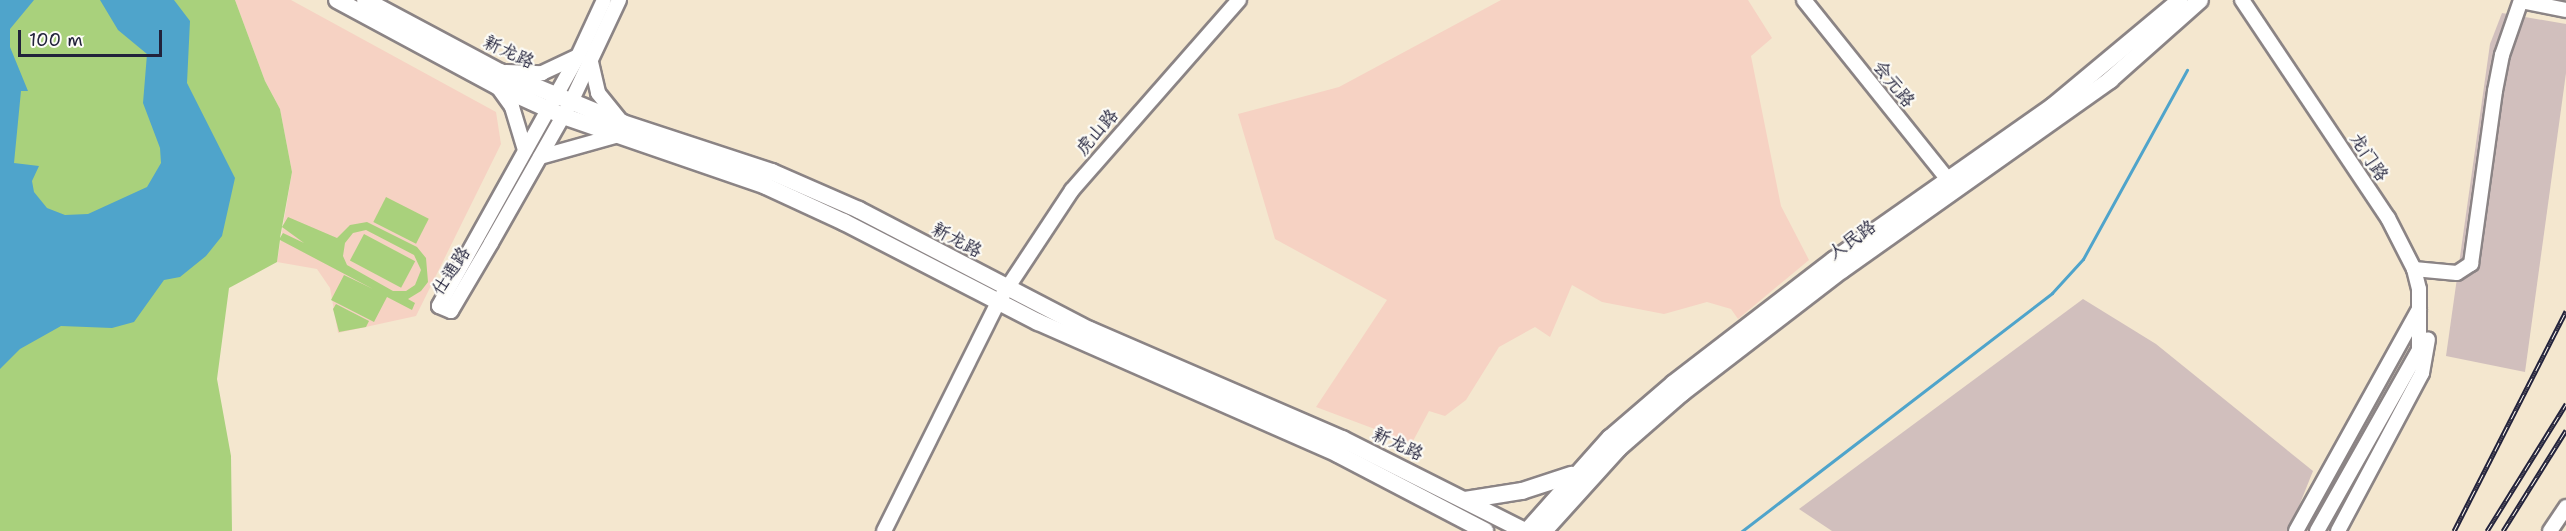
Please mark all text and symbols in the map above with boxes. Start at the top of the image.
scale bar [21,18,165,56]
text: 100 m [29,28,83,52]
street label: 新龙路 [480,31,538,73]
street label: 会元路 [1869,56,1919,112]
street label: 虎山路 [1071,105,1123,159]
street label: 龙门路 [2345,129,2393,185]
street label: 人民路 [1824,215,1880,265]
street label: 新龙路 [928,218,986,262]
street label: 仕通路 [427,242,475,300]
street label: 新龙路 [1369,423,1427,465]

